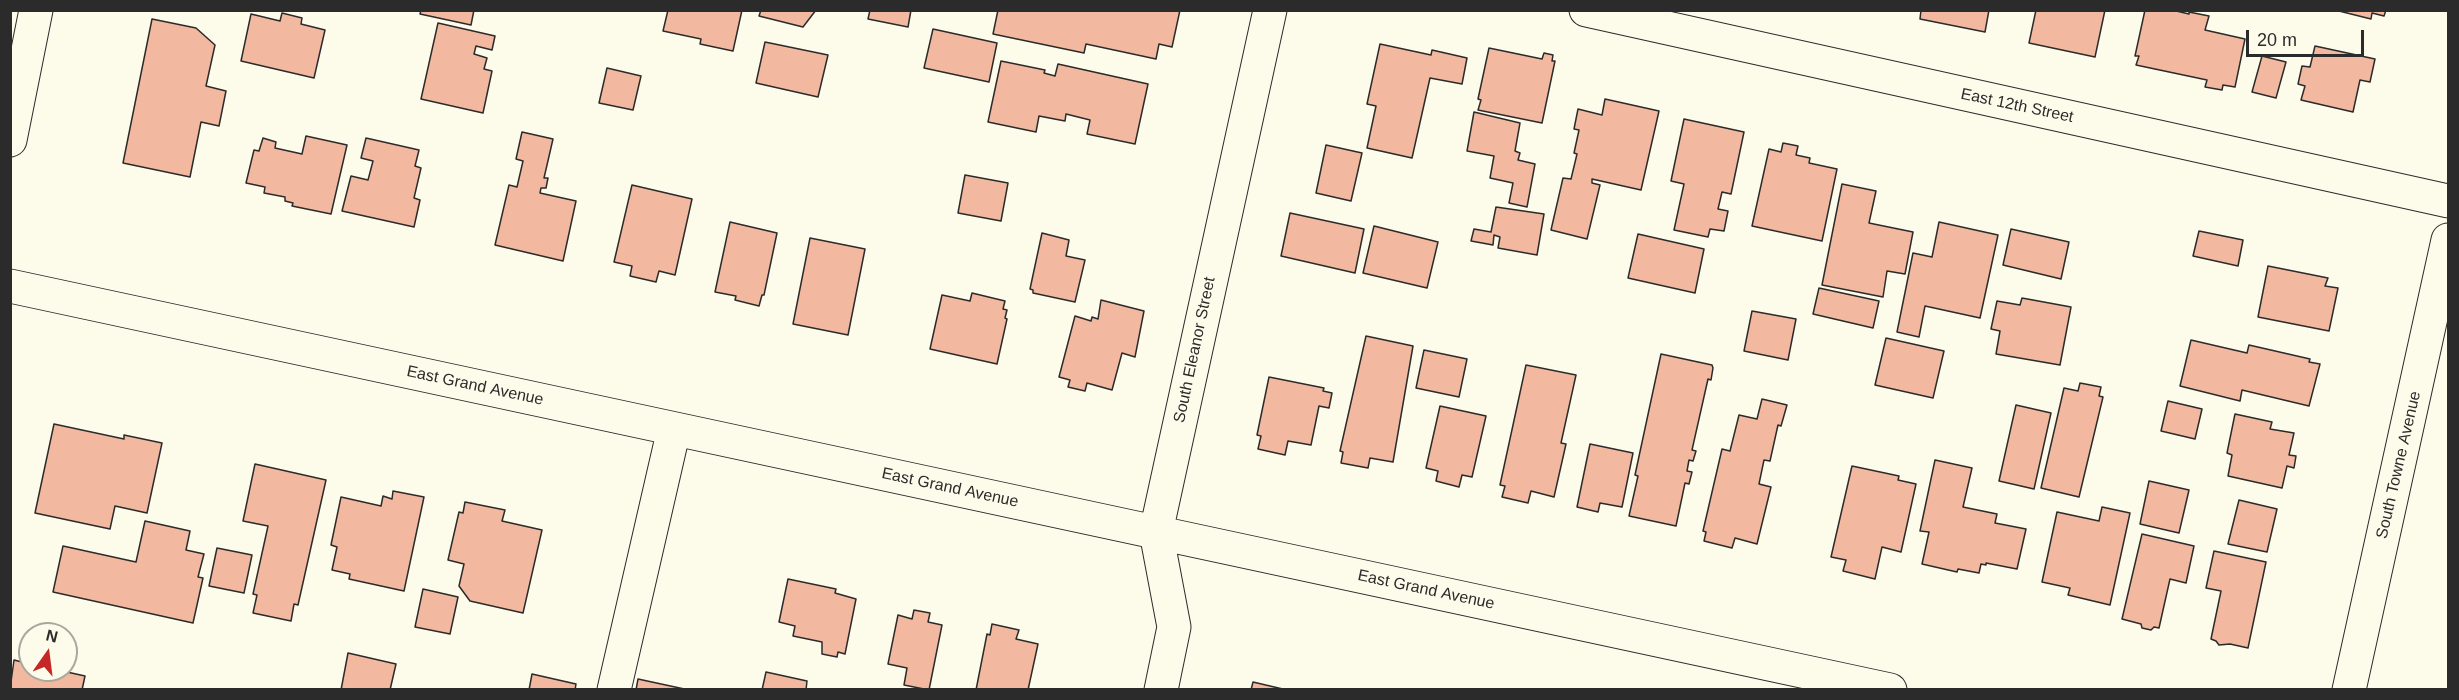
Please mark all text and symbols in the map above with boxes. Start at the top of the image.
scale bar [2249,18,2368,56]
text: 20 m [2257,30,2297,50]
street label: East 12th Street [1959,85,2075,127]
street label: South Eleanor Street [1170,275,1220,425]
street label: East Grand Avenue [405,362,545,410]
street label: South Towne Avenue [2373,389,2425,541]
street label: East Grand Avenue [880,464,1020,512]
street label: East Grand Avenue [1356,566,1496,614]
north arrow [18,622,78,682]
text: N [44,626,60,646]

